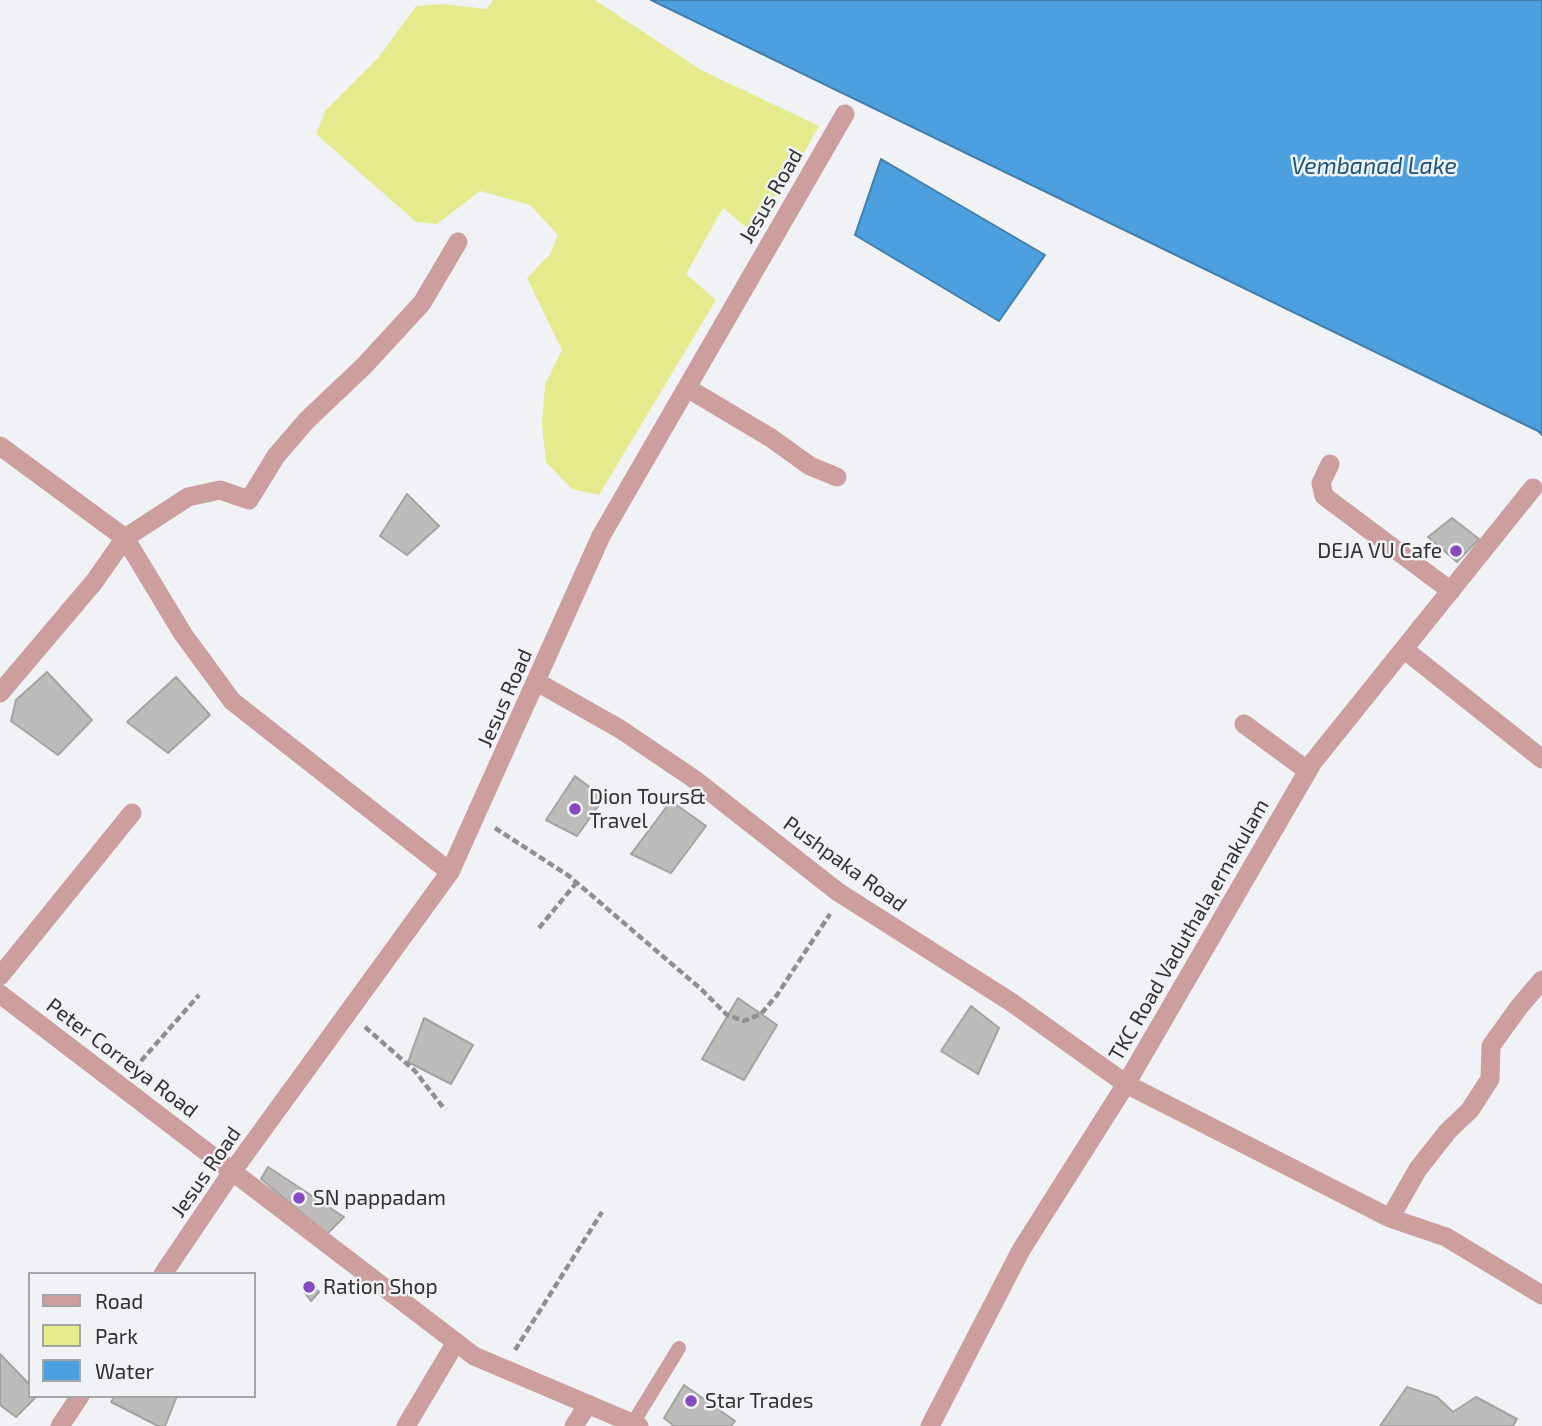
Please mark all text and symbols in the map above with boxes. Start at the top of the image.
street label: Jesus Road [734,144,808,248]
water label: Vembanad Lake [1291,152,1457,180]
place label: DEJA VU Cafe [1317,538,1442,564]
marker: DEJA VU Cafe [1448,543,1464,559]
street label: Jesus Road [472,645,538,751]
place label: Dion Tours& Travel [589,784,706,834]
street label: TKC Road Vaduthala,ernakulam [1104,795,1274,1065]
marker: Dion Tours& Travel [567,801,583,817]
street label: Pushpaka Road [778,811,912,917]
street label: Peter Correya Road [41,993,203,1123]
street label: Jesus Road [166,1122,246,1222]
place label: SN pappadam [313,1185,446,1211]
marker: SN pappadam [291,1190,307,1206]
legend [28,1272,256,1398]
place label: Ration Shop [323,1274,438,1300]
marker: Ration Shop [301,1279,317,1295]
text: Road [95,1288,143,1313]
text: Park [95,1323,138,1348]
text: Water [95,1358,154,1383]
place label: Star Trades [705,1388,813,1414]
marker: Star Trades [683,1393,699,1409]

